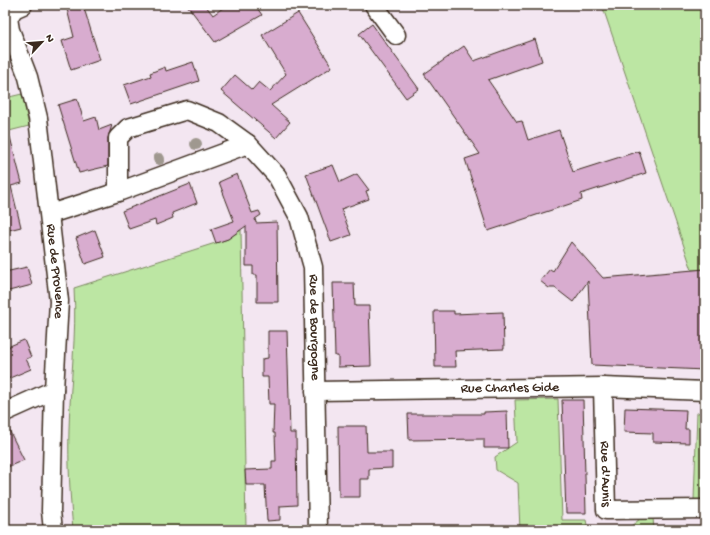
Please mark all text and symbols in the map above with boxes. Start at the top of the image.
north arrow [22,22,62,62]
text: N [42,33,56,44]
street label: Rue de Provence [42,223,68,320]
street label: Rue de Bourgogne [305,274,324,381]
street label: Rue Charles Gide [461,379,560,397]
street label: Rue d'Aunis [596,441,614,508]

